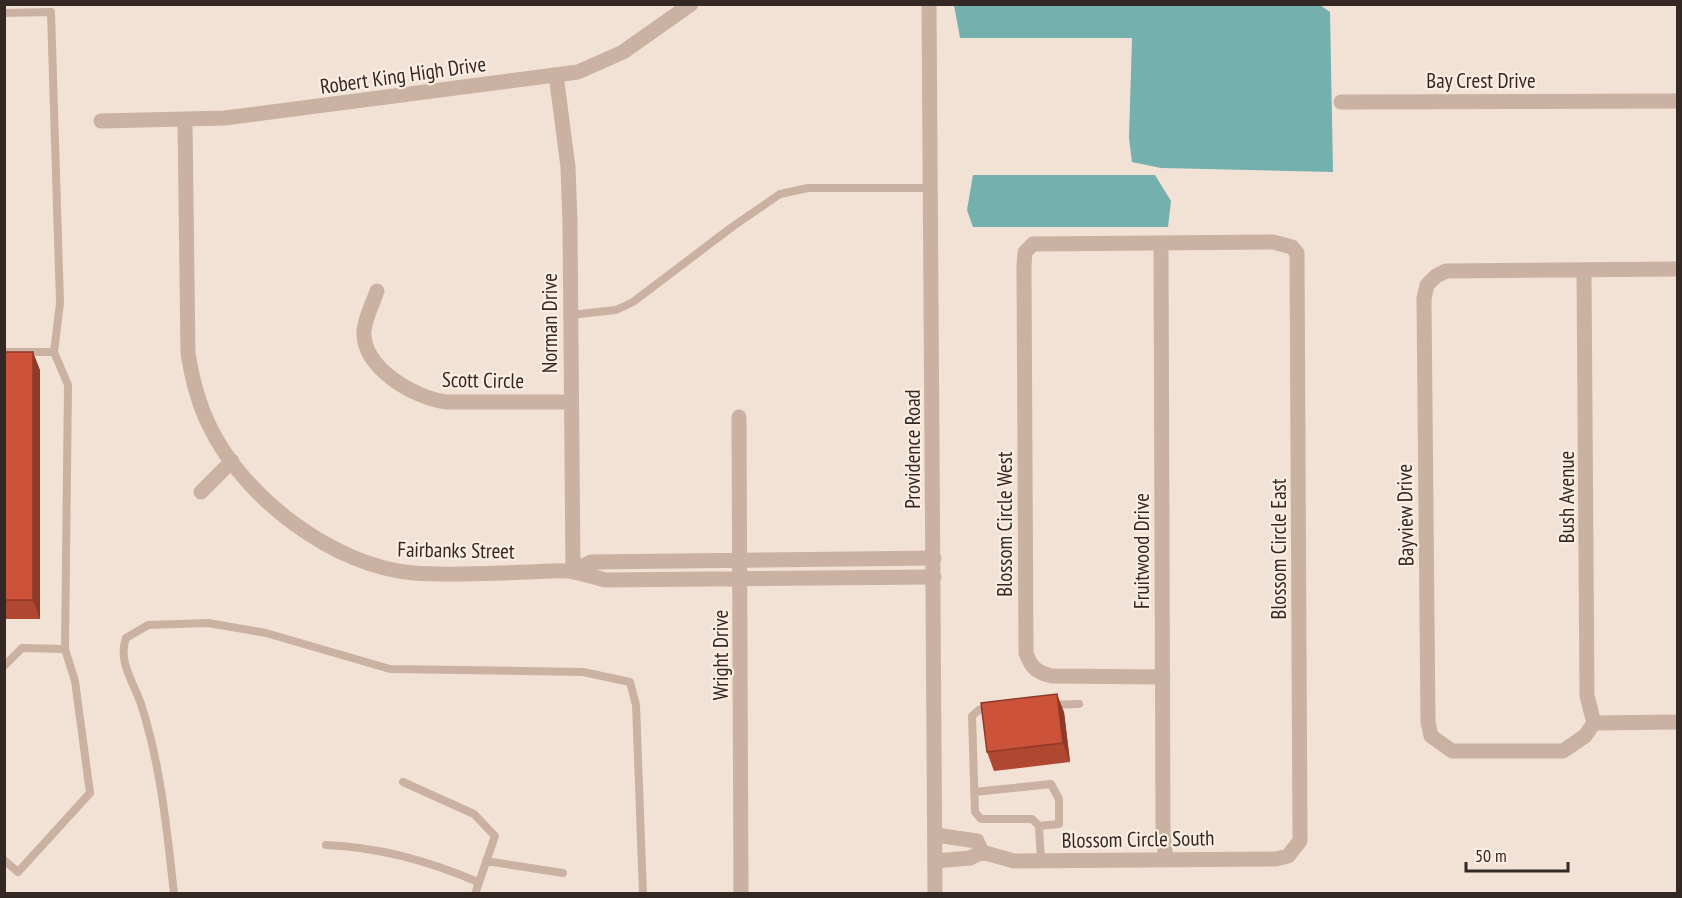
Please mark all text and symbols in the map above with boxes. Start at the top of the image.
street label: Robert King High Drive [318,50,488,100]
street label: Bay Crest Drive [1426,67,1536,94]
street label: Norman Drive [536,273,563,373]
street label: Scott Circle [442,366,524,394]
street label: Providence Road [899,389,926,509]
street label: Blossom Circle West [991,451,1018,597]
street label: Bush Avenue [1553,451,1580,543]
street label: Bayview Drive [1391,464,1419,566]
street label: Blossom Circle East [1265,478,1292,619]
street label: Fruitwood Drive [1128,493,1155,609]
street label: Fairbanks Street [397,535,515,565]
street label: Wright Drive [707,610,734,700]
street label: Blossom Circle South [1061,824,1215,854]
scale bar [1466,835,1568,873]
text: 50 m [1475,844,1507,867]

